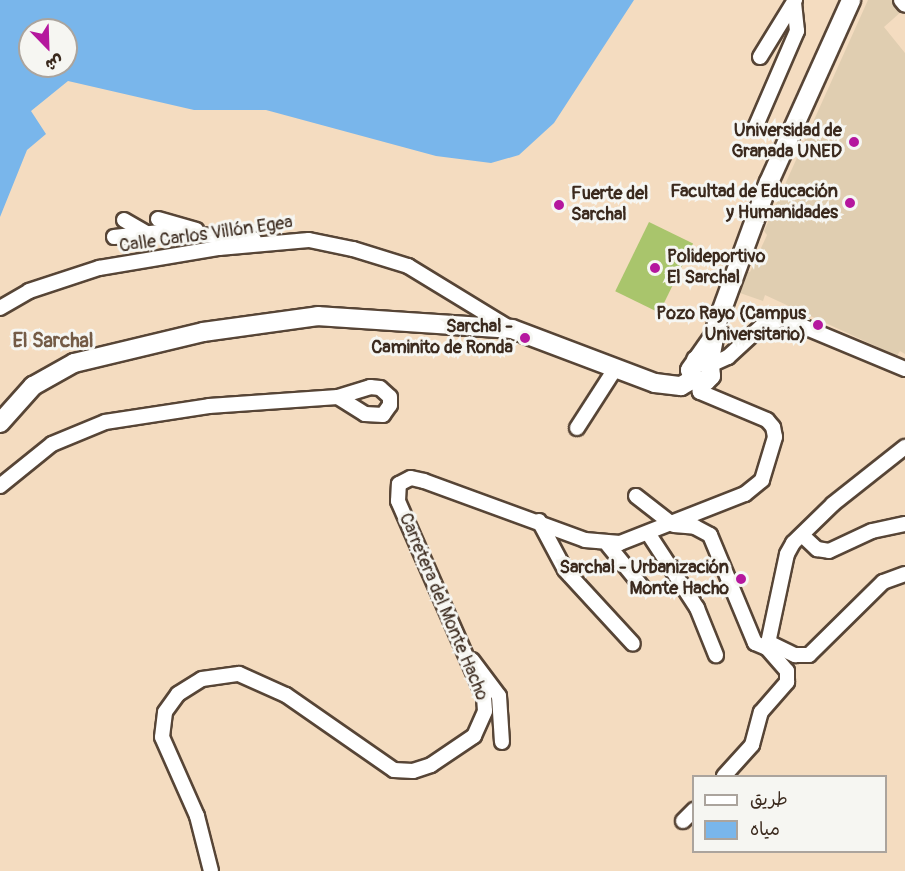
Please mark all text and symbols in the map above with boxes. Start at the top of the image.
north arrow [18,18,78,78]
text: ش [42,50,66,75]
place label: Universidad de Granada UNED [731,121,842,164]
marker: Universidad de Granada UNED [847,135,861,149]
place label: Facultad de Educación y Humanidades [670,182,838,224]
place label: Fuerte del Sarchal [571,184,648,226]
marker: Facultad de Educación y Humanidades [843,196,857,210]
marker: Fuerte del Sarchal [552,198,566,212]
street label: Calle Carlos Villón Egea [118,212,294,258]
place label: Polideportivo El Sarchal [667,247,765,290]
marker: Polideportivo El Sarchal [648,261,662,275]
place label: Pozo Rayo (Campus Universitario) [656,304,806,346]
place label: Sarchal - Caminito de Ronda [371,317,513,360]
marker: Pozo Rayo (Campus Universitario) [811,318,825,332]
district label: El Sarchal [12,328,94,352]
marker: Sarchal - Caminito de Ronda [518,331,532,345]
street label: Carretera del Monte Hacho [394,510,492,704]
place label: Sarchal - Urbanización Monte Hacho [559,558,729,600]
marker: Sarchal - Urbanización Monte Hacho [734,572,748,586]
legend [692,775,887,853]
text: طريق [750,788,788,811]
text: مياه [750,818,780,841]

